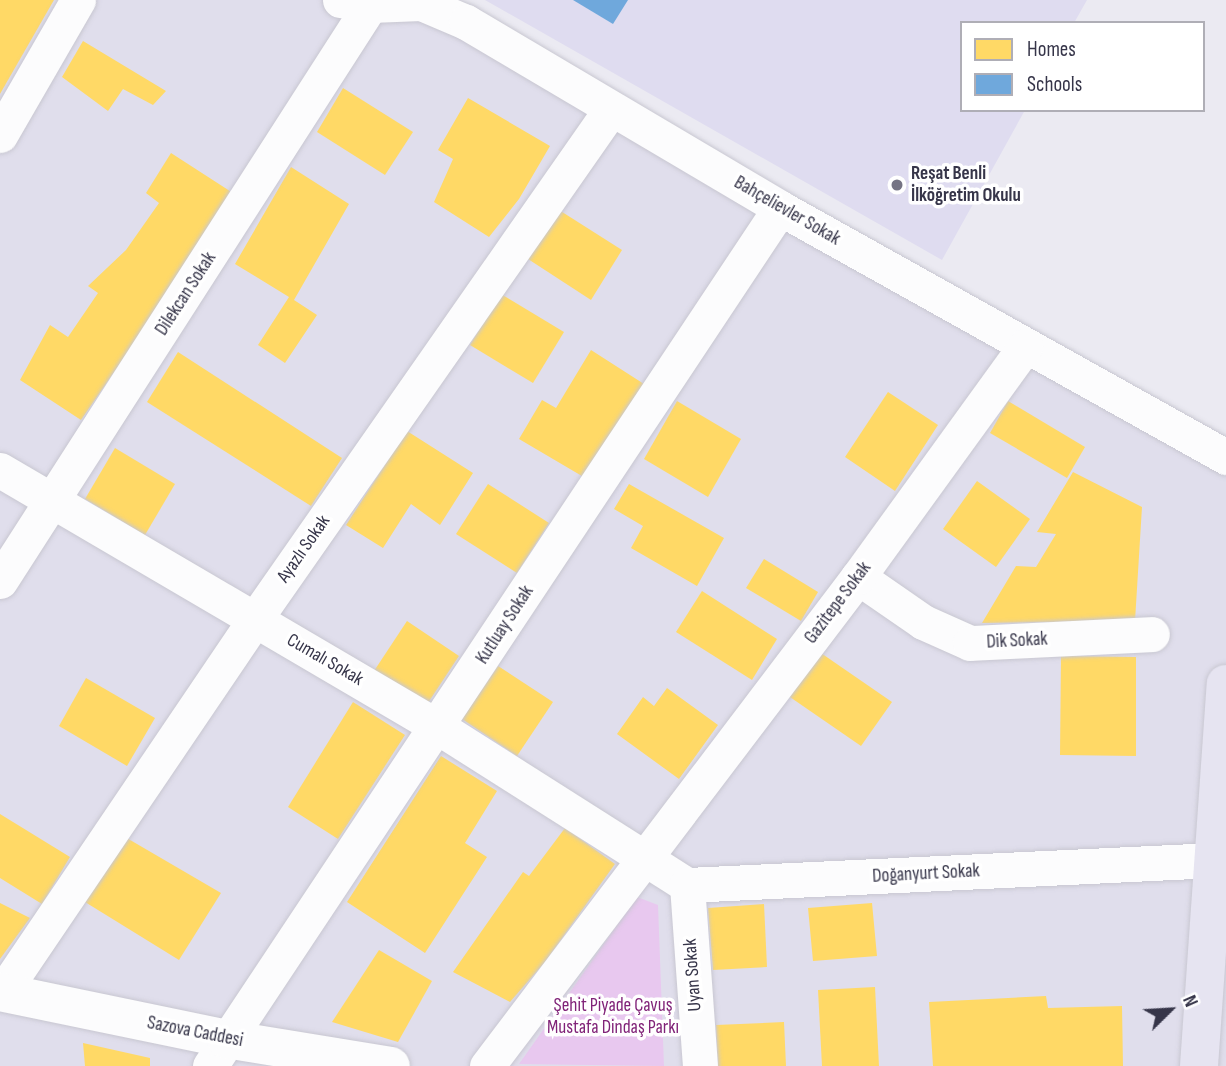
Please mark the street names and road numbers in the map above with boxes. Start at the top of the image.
street label: Bahçelievler Sokak [730,171,844,251]
street label: Dilekcan Sokak [151,248,221,340]
street label: Ayazlı Sokak [273,511,335,587]
street label: Gazitepe Sokak [800,558,876,648]
street label: Kutluay Sokak [471,581,539,669]
street label: Dik Sokak [986,628,1048,654]
street label: Cumalı Sokak [283,629,367,691]
street label: Doğanyurt Sokak [872,860,980,888]
street label: Uyan Sokak [679,938,707,1012]
street label: Sazova Caddesi [145,1012,245,1052]

